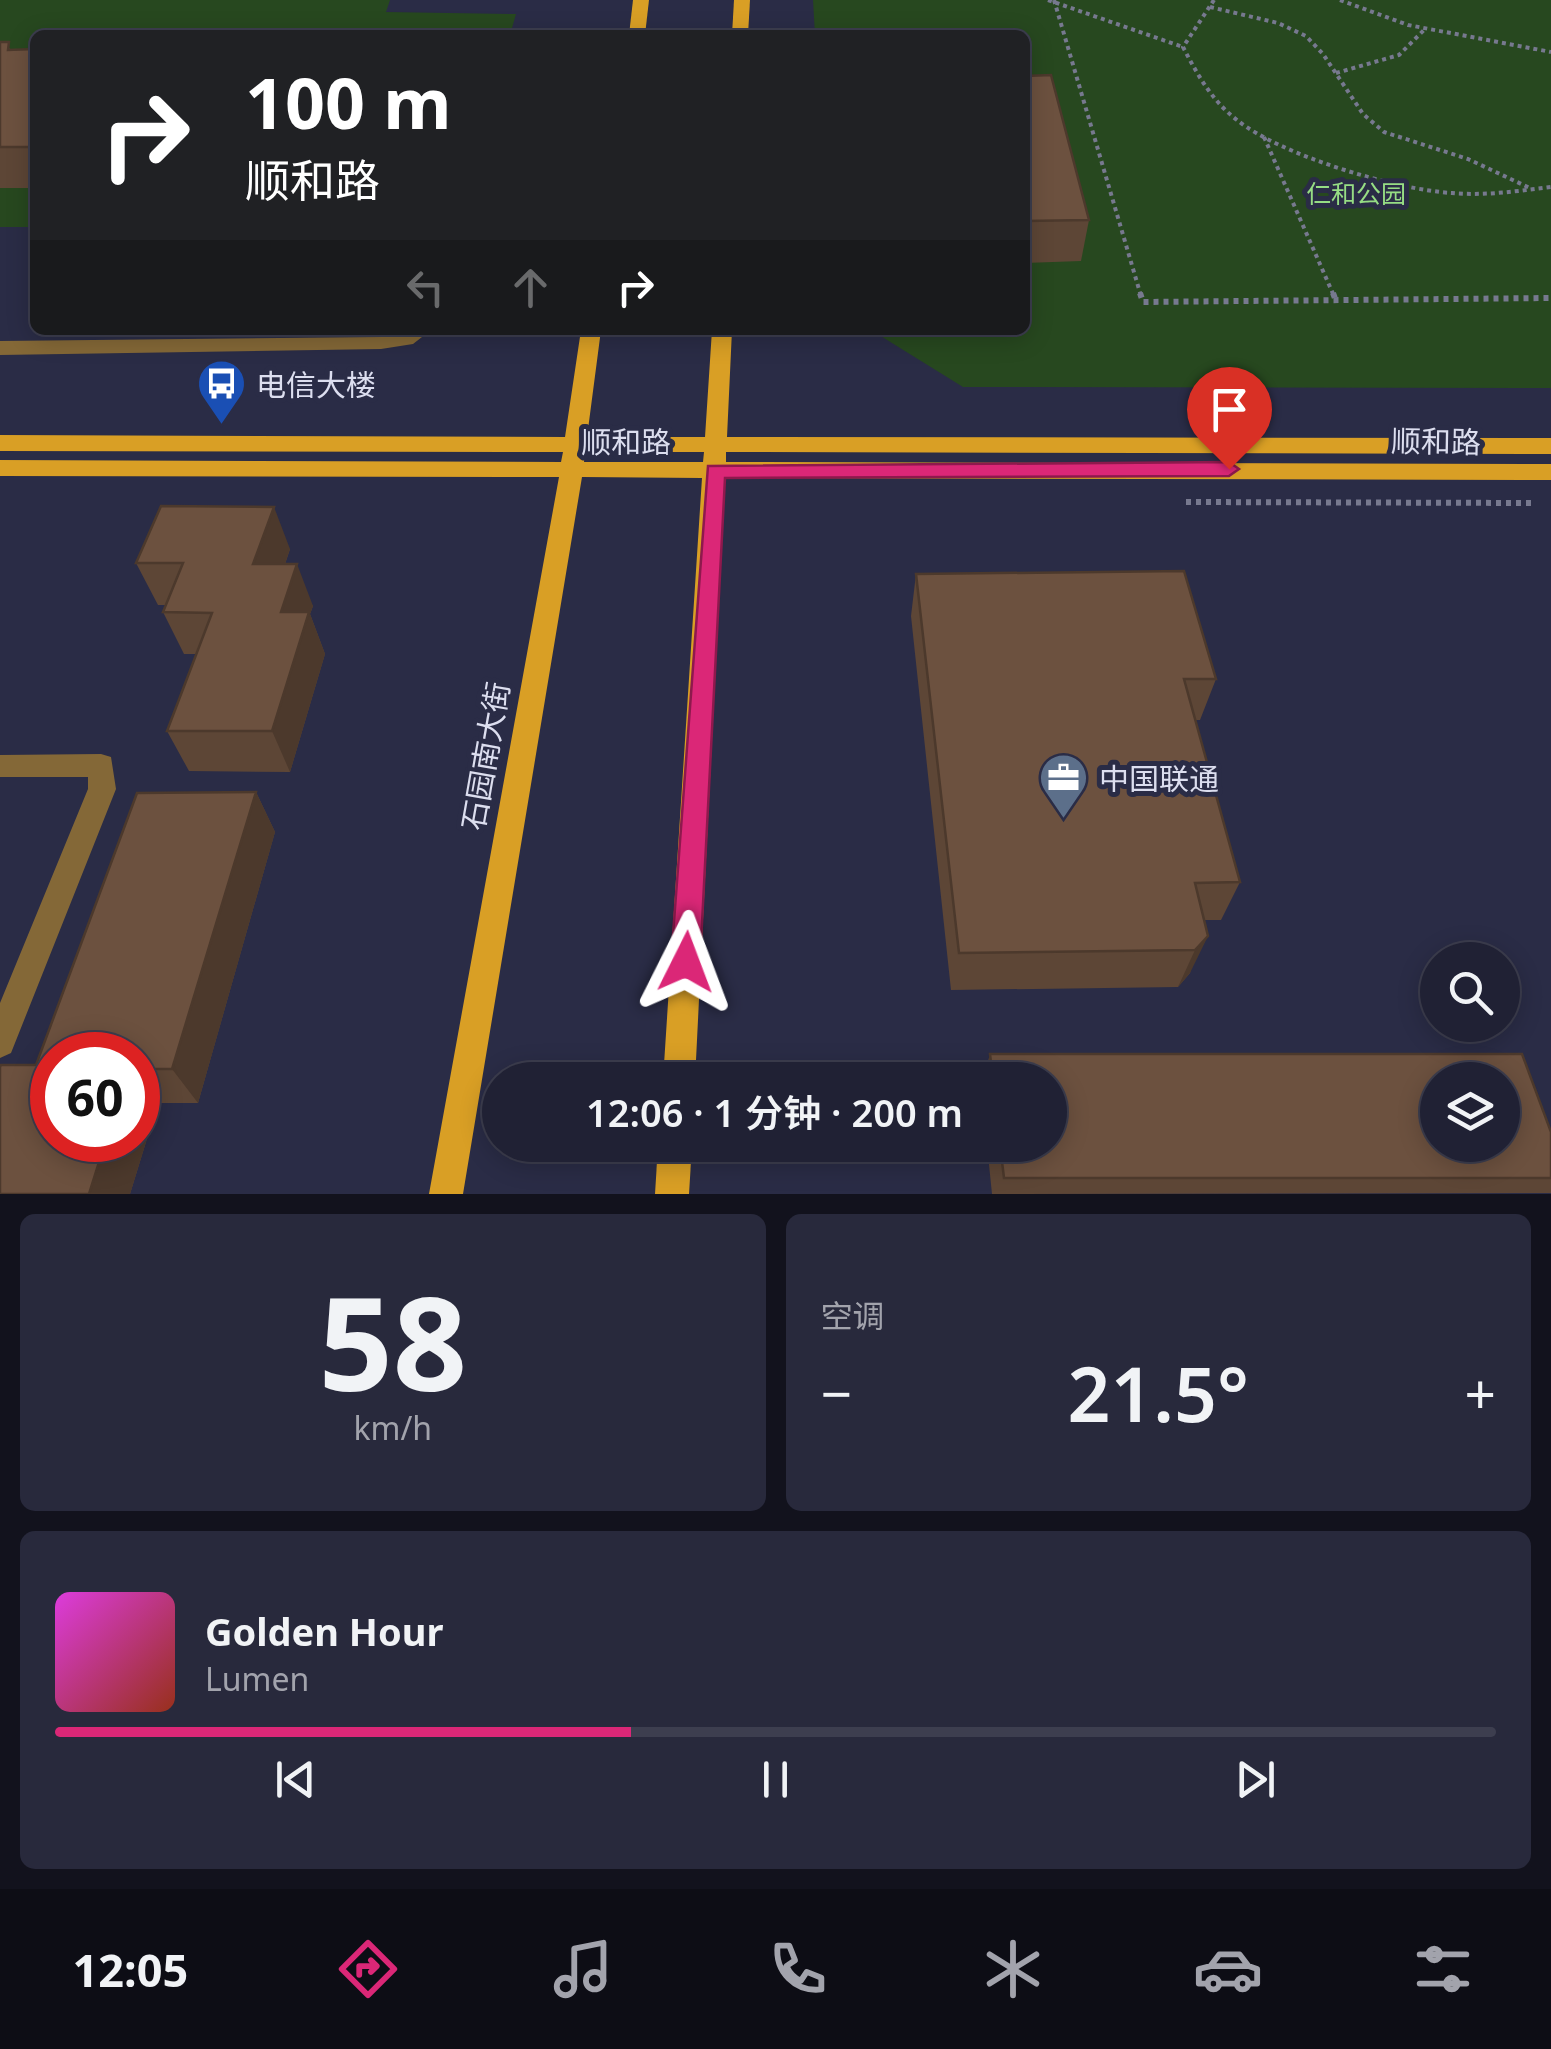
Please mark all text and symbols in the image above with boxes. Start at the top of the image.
text: 100 m [245,54,452,150]
icon: right [80,70,210,200]
text: 顺和路 [245,149,380,210]
park label: 仁和公园 [1306,176,1406,210]
icon: left [398,260,453,315]
icon: ahead [503,260,558,315]
icon: right [608,260,663,315]
bus stop icon: 电信大楼 [195,358,247,426]
place label: 电信大楼 [256,364,376,405]
pin [1187,367,1272,470]
icon: arrive [1202,382,1257,437]
street label: 顺和路 [1391,420,1481,462]
street label: 顺和路 [581,421,671,462]
street label: 石园南大街 [452,679,518,833]
office icon: 中国联通 [1038,752,1090,820]
place label: 中国联通 [1099,758,1219,799]
position arrow [634,910,738,1014]
map controls [1420,942,1520,1162]
button: search [1420,942,1520,1042]
speed limit sign: 60 [30,1032,160,1162]
button: layers [1420,1062,1520,1162]
text: 12:06 · 1 分钟 · 200 m [586,1086,963,1138]
text: 58 [318,1252,467,1429]
text: 空调 [821,1294,885,1337]
text: 21.5° [1068,1342,1249,1444]
text: − [821,1355,852,1430]
text: + [1465,1355,1496,1430]
text: km/h [353,1406,432,1449]
text: Golden Hour [205,1605,443,1657]
text: Lumen [205,1657,309,1700]
icon: previous [268,1752,323,1807]
icon: pause [748,1752,803,1807]
icon: next [1228,1752,1283,1807]
icon: directions [333,1934,403,2004]
icon: music [548,1934,618,2004]
icon: phone [763,1934,833,2004]
icon: climate [978,1934,1048,2004]
icon: car [1193,1934,1263,2004]
icon: filters [1408,1934,1478,2004]
text: 12:05 [73,1939,188,2000]

